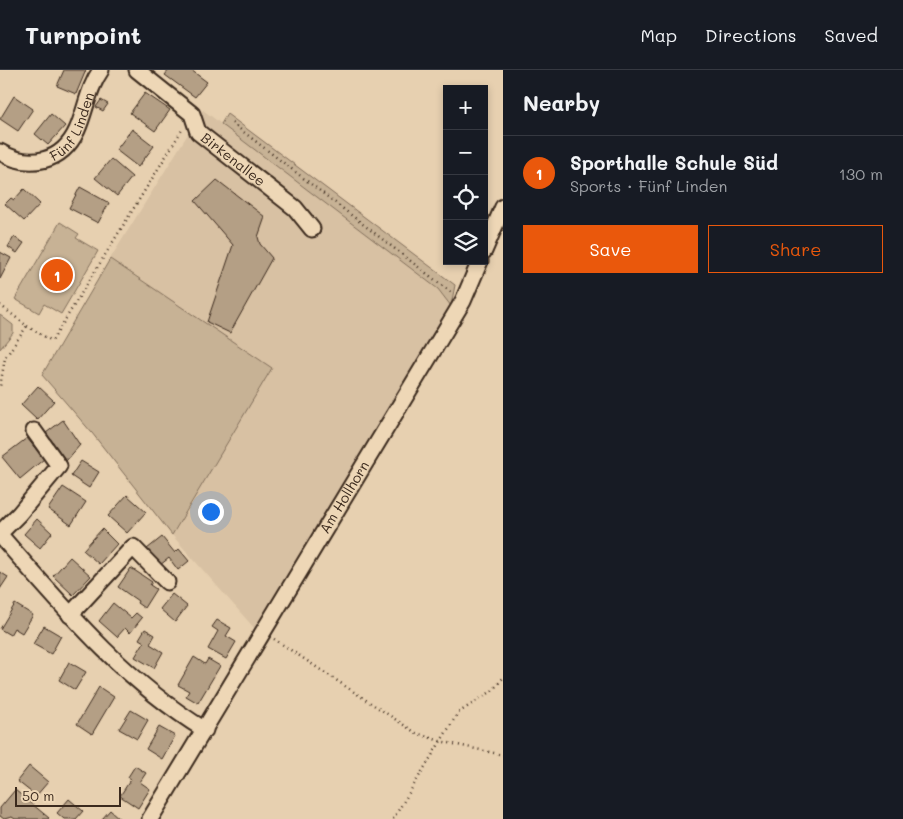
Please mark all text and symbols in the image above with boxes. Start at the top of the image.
text: Turnpoint [25,19,141,50]
text: Map [640,23,677,47]
text: Directions [705,23,797,47]
text: Saved [825,23,878,47]
map controls [443,85,488,265]
button: + [443,85,488,130]
text: Nearby [523,89,600,116]
street label: Fünf Linden [46,90,98,165]
street label: Birkenallee [197,128,270,190]
button: − [443,130,488,175]
text: Sporthalle Schule Süd [570,150,778,175]
text: 1 [535,163,543,184]
text: 130 m [839,163,883,184]
button: locate [443,175,488,220]
text: Sports · Fünf Linden [570,175,727,196]
button: layers [443,220,488,265]
button: Save [523,225,698,273]
button: Share [708,225,883,273]
pin: 1 [41,256,73,294]
street label: Am Hollhorn [315,457,373,537]
your location [198,499,224,525]
scale bar [15,784,121,807]
text: 50 m [22,786,54,805]

